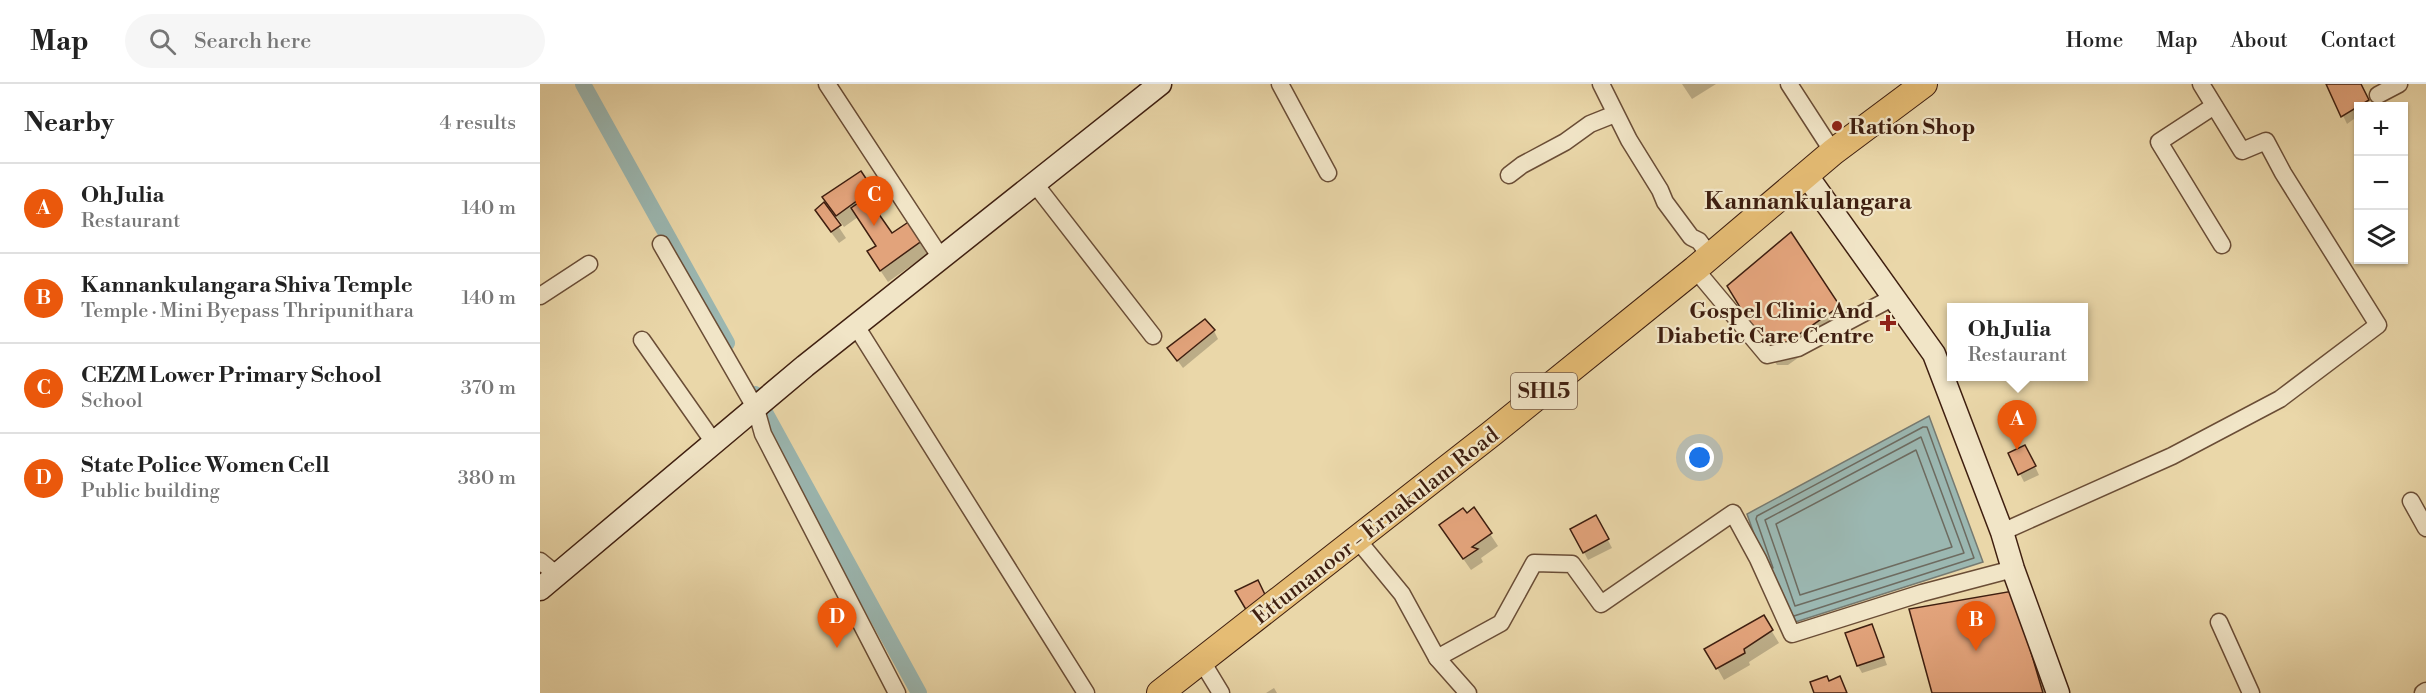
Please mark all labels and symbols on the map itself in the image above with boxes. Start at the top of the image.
place label: Ration Shop [1849,114,1975,141]
marker: Ration Shop [1830,119,1844,133]
pin: C [854,176,894,226]
district label: Kannankulangara [1704,187,1913,217]
place label: Gospel Clinic And Diabetic Care Centre [1657,298,1874,350]
marker: Gospel Clinic And Diabetic Care Centre [1879,314,1897,332]
road number: SH15 [1511,373,1577,409]
pin: A [1998,400,2036,450]
street label: Ettumanoor - Ernakulam Road [1247,421,1505,631]
your location [1685,443,1714,472]
pin: D [818,598,856,648]
pin: B [1956,602,1996,651]

